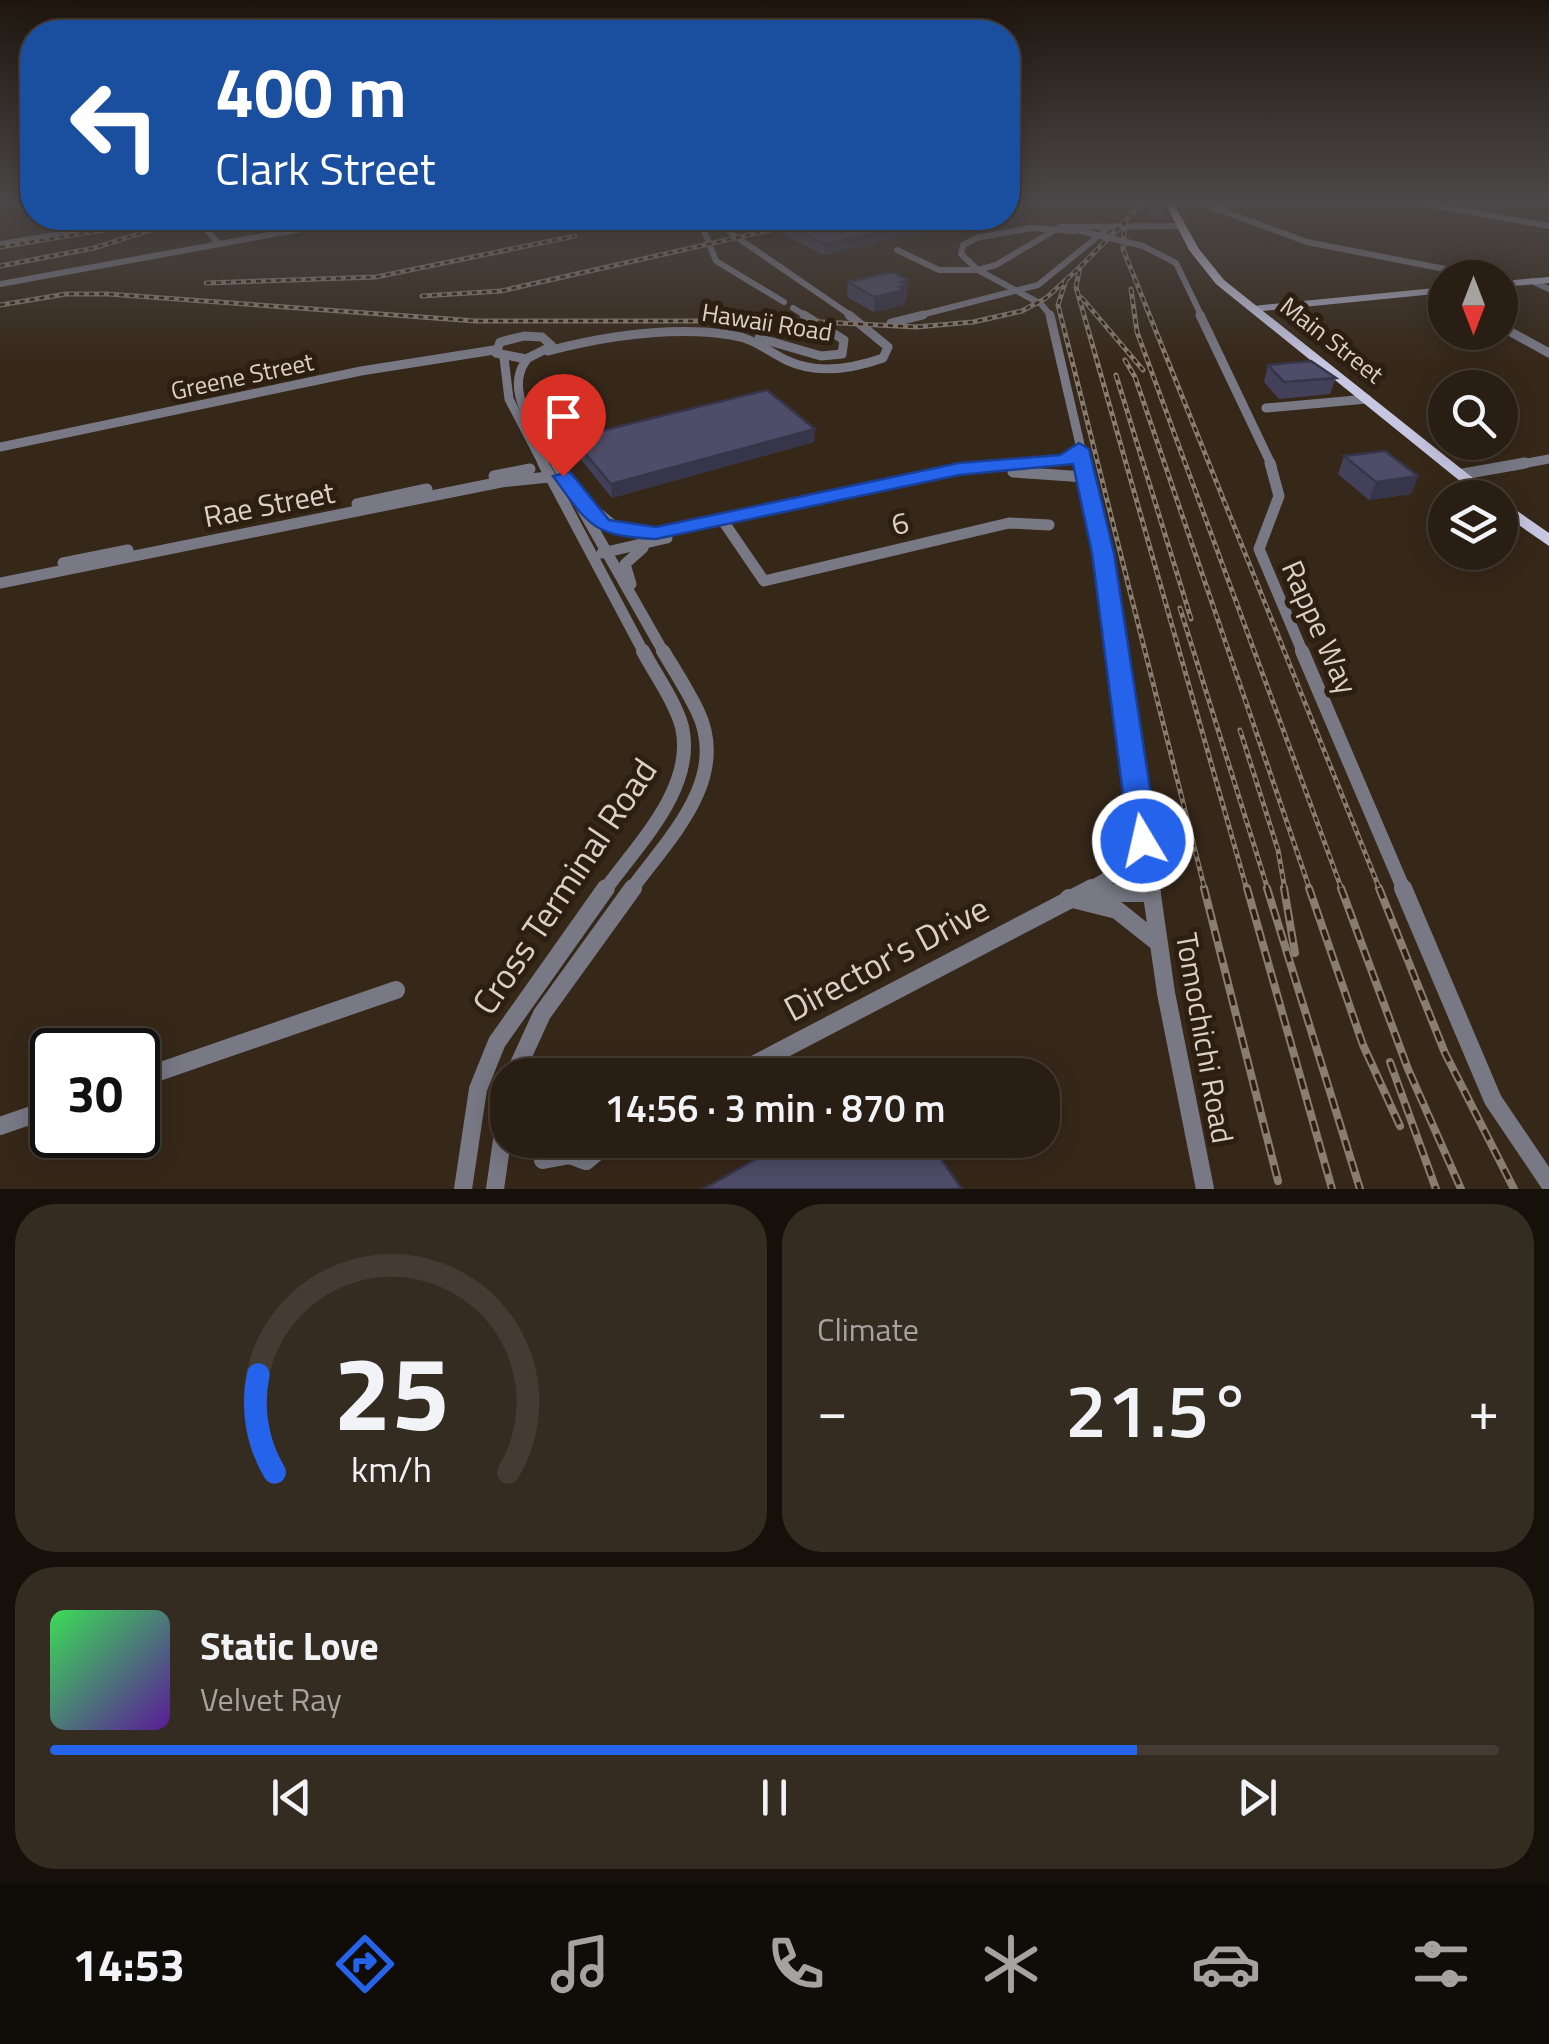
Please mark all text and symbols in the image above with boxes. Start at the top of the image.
text: 400 m [215,38,407,144]
icon: left [50,60,180,190]
text: Clark Street [215,134,435,202]
north arrow [1428,260,1518,350]
map controls [1428,260,1518,570]
street label: Main Street [1272,287,1392,393]
street label: Hawaii Road [699,293,835,351]
street label: Greene Street [167,342,317,410]
button: search [1428,370,1518,460]
pin [521,374,606,477]
icon: arrive [536,389,591,444]
street label: Rae Street [200,469,339,539]
button: layers [1428,480,1518,570]
street label: 6 [887,499,913,547]
street label: Rappe Way [1270,553,1370,701]
street label: Cross Terminal Road [458,747,670,1025]
position arrow [1091,789,1195,893]
street label: Director's Drive [774,881,998,1035]
street label: Tomochichi Road [1164,929,1246,1147]
speed limit sign: 30 [30,1028,160,1158]
text: 14:56 · 3 min · 870 m [604,1079,946,1137]
text: Climate [817,1305,919,1353]
text: 25 [333,1312,449,1470]
text: 21.5° [1065,1352,1251,1466]
text: − [817,1368,848,1451]
text: + [1468,1368,1499,1451]
text: km/h [351,1441,431,1496]
text: Static Love [200,1617,379,1675]
text: Velvet Ray [200,1675,342,1723]
icon: previous [264,1770,319,1825]
icon: pause [747,1770,802,1825]
icon: next [1230,1770,1285,1825]
icon: directions [330,1929,400,1999]
icon: music [545,1929,615,1999]
icon: phone [761,1929,831,1999]
icon: climate [976,1929,1046,1999]
icon: car [1191,1929,1261,1999]
icon: filters [1406,1929,1476,1999]
text: 14:53 [73,1930,185,1998]

